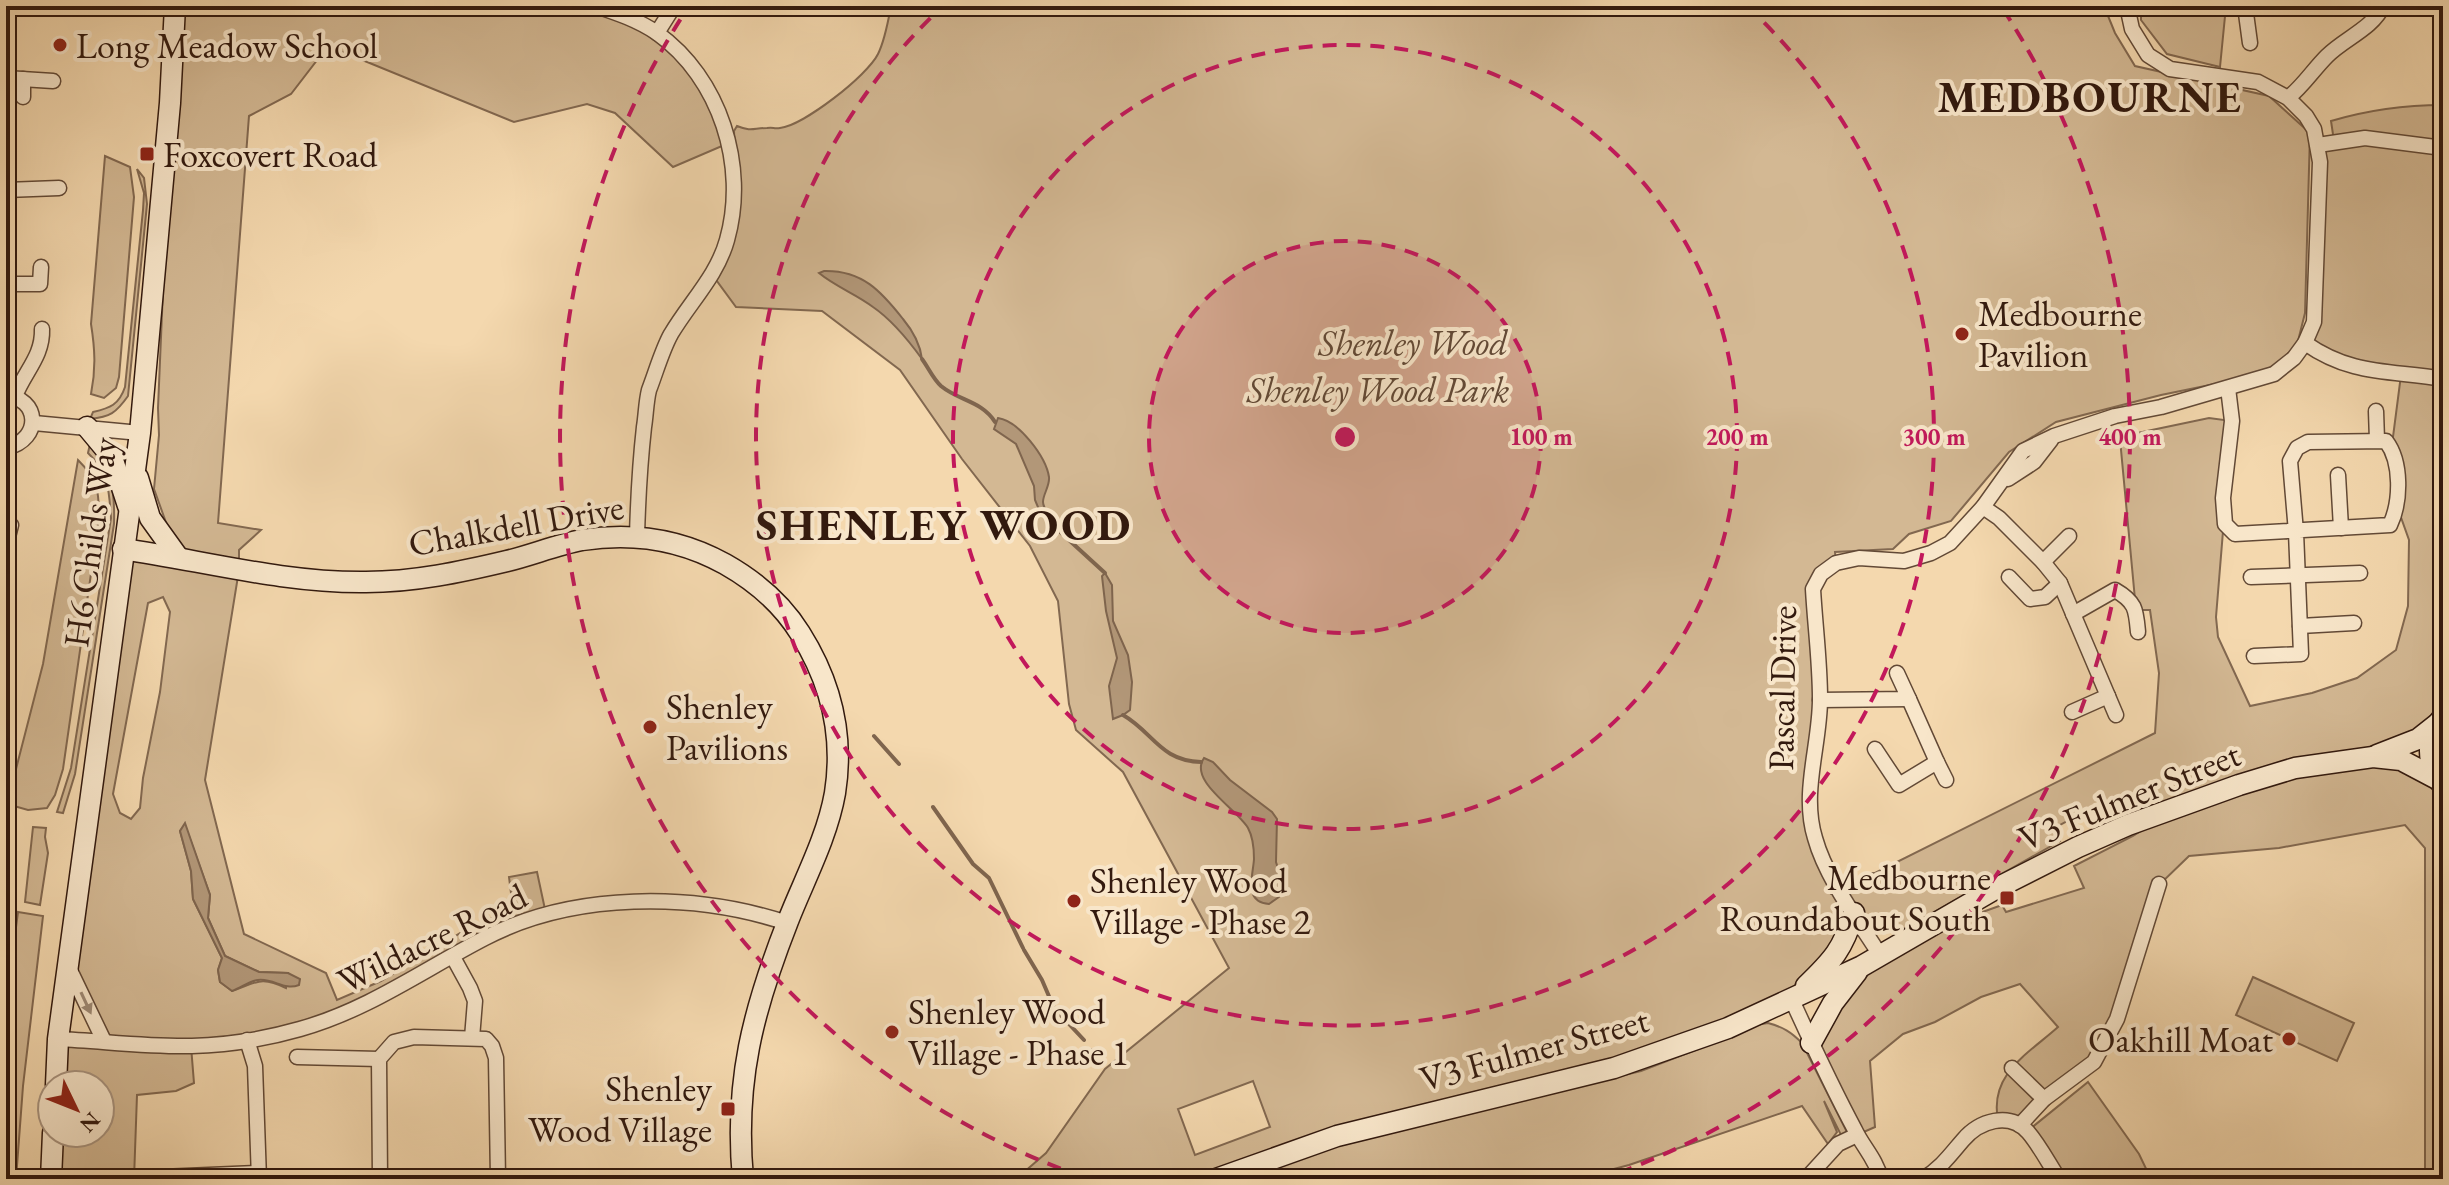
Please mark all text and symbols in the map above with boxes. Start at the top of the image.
place label: Long Meadow School [76,22,378,69]
marker: Long Meadow School [51,36,69,54]
district label: MEDBOURNE [1937,68,2243,125]
place label: Foxcovert Road [163,131,378,178]
marker: Foxcovert Road [138,145,156,163]
place label: Medbourne Pavilion [1978,290,2142,378]
park label: Shenley Wood [1317,319,1508,366]
marker: Medbourne Pavilion [1953,325,1971,343]
park label: Shenley Wood Park [1246,366,1509,413]
text: 100 m [1509,421,1573,452]
text: 200 m [1705,421,1769,452]
text: 300 m [1902,421,1966,452]
text: 400 m [2098,421,2162,452]
centre of rings [1331,423,1359,451]
street label: H6 Childs Way [52,434,128,650]
street label: Chalkdell Drive [405,483,627,567]
district label: SHENLEY WOOD [756,496,1132,553]
street label: Pascal Drive [1757,605,1807,771]
place label: Shenley Pavilions [666,683,788,771]
marker: Shenley Pavilions [641,718,659,736]
street label: V3 Fulmer Street [2011,730,2247,862]
place label: Medbourne Roundabout South [1720,854,1991,942]
place label: Shenley Wood Village - Phase 2 [1090,857,1311,945]
street label: Wildacre Road [330,872,535,1004]
marker: Medbourne Roundabout South [1998,889,2016,907]
marker: Shenley Wood Village - Phase 2 [1065,892,1083,910]
place label: Shenley Wood Village - Phase 1 [908,988,1129,1076]
one-way arrow [79,992,93,1015]
street label: V3 Fulmer Street [1414,996,1654,1102]
place label: Oakhill Moat [2088,1016,2274,1063]
marker: Shenley Wood Village - Phase 1 [883,1023,901,1041]
marker: Oakhill Moat [2280,1030,2298,1048]
place label: Shenley Wood Village [528,1065,712,1153]
north arrow [36,1069,116,1149]
marker: Shenley Wood Village [719,1100,737,1118]
text: N [73,1106,107,1139]

